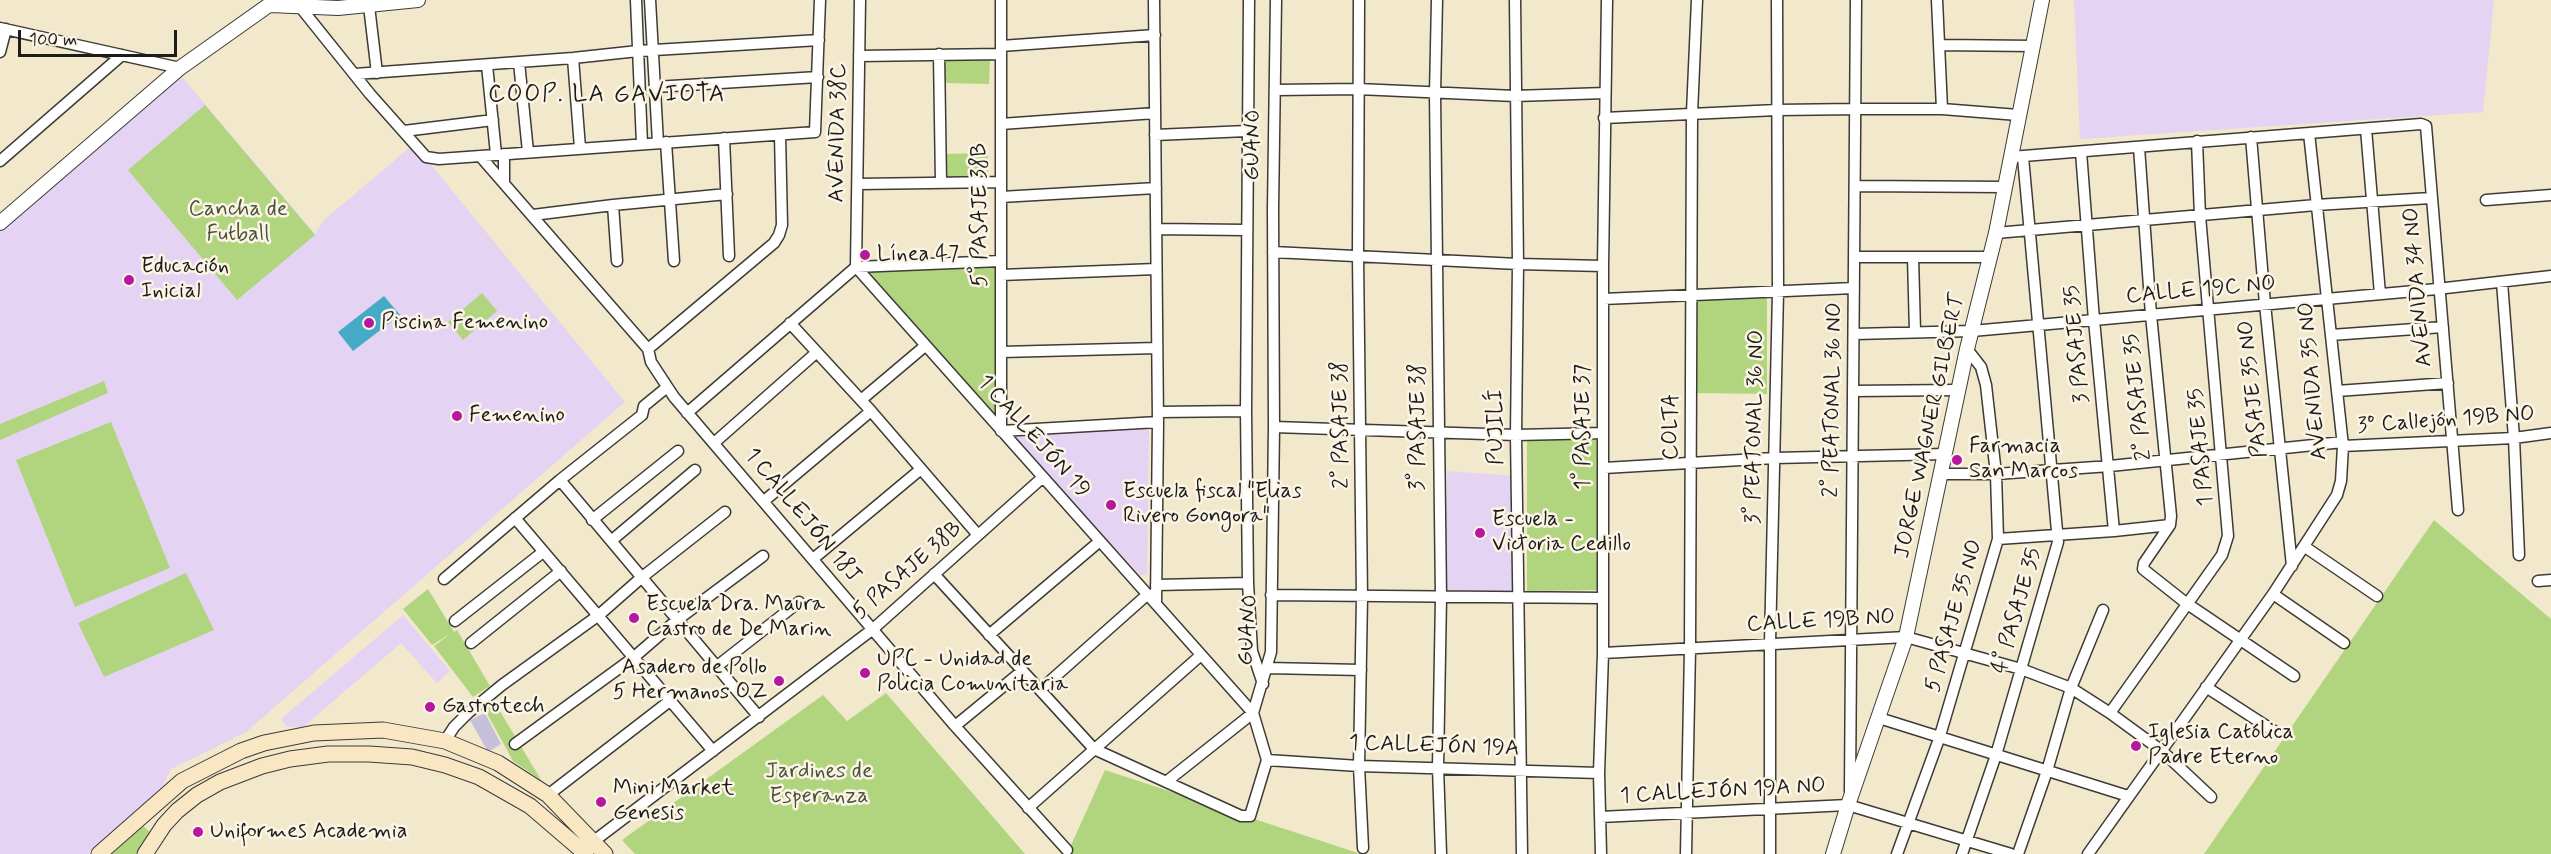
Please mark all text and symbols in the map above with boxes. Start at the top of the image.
scale bar [21,18,180,56]
text: 100 m [29,28,77,52]
street label: AVENIDA 38C [825,63,853,203]
district label: COOP. LA GAVIOTA [488,82,726,110]
street label: GUANO [1240,109,1268,181]
street label: 5° PASAJE 38B [968,143,994,287]
park label: Cancha de Futball [188,197,288,248]
street label: AVENIDA 34 NO [2399,206,2439,368]
place label: Línea 47 [877,242,959,268]
marker: Línea 47 [858,248,872,262]
place label: Educación Inicial [141,254,229,306]
street label: CALLE 19C NO [2125,271,2277,311]
marker: Educación Inicial [122,273,136,287]
street label: 3 PASAJE 35 [2060,284,2096,404]
street label: JORGE WAGNER GILBERT [1890,291,1972,561]
street label: AVENIDA 35 NO [2294,301,2334,461]
street label: 2° PEATONAL 36 NO [1819,302,1849,498]
place label: Piscina Femenino [381,310,548,336]
marker: Piscina Femenino [362,316,376,330]
street label: PASAJE 35 NO [2234,319,2274,459]
street label: 3° PEATONAL 36 NO [1741,330,1771,524]
street label: 2° PASAJE 35 [2119,332,2159,462]
street label: 2° PASAJE 38 [1328,361,1356,489]
street label: 3° PASAJE 38 [1406,363,1432,491]
street label: 1° PASAJE 37 [1571,364,1597,490]
street label: 1 CALLEJÓN 19 [971,370,1095,504]
street label: 1 PASAJE 35 [2184,387,2220,507]
street label: PUJILÍ [1484,389,1510,465]
street label: COLTA [1659,394,1685,460]
street label: 3º Callejón 19B NO [2356,402,2536,440]
place label: Femenino [469,403,565,429]
marker: Femenino [450,409,464,423]
place label: Farmacia San Marcos [1969,434,2078,486]
street label: 1 CALLEJÓN 18J [738,443,866,589]
marker: Farmacia San Marcos [1950,453,1964,467]
place label: Escuela fiscal "Elias Rivero Gongora" [1123,479,1302,530]
marker: Escuela fiscal "Elias Rivero Gongora" [1104,498,1118,512]
place label: Escuela - Victoria Cedillo [1492,507,1631,558]
street label: 5 PASAJE 38B [848,516,968,626]
marker: Escuela - Victoria Cedillo [1473,526,1487,540]
street label: 5 PASAJE 35 NO [1921,537,1989,695]
street label: 4° PASAJE 35 [1987,545,2049,677]
place label: Escuela Dra. Maura Castro de De Marin [646,592,831,644]
street label: GUANO [1233,593,1265,667]
street label: CALLE 19B NO [1746,605,1896,639]
marker: Escuela Dra. Maura Castro de De Marin [627,611,641,625]
place label: UPC - Unidad de Policia Comunitaria [877,647,1068,698]
place label: Asadero de Pollo 5 Hermanos OZ [613,655,767,706]
marker: UPC - Unidad de Policia Comunitaria [858,666,872,680]
marker: Asadero de Pollo 5 Hermanos OZ [772,674,786,688]
place label: Gastrotech [442,694,545,720]
marker: Gastrotech [423,700,437,714]
place label: Iglesia Católica Padre Eterno [2148,720,2294,772]
street label: 1 CALLEJÓN 19A [1348,731,1520,763]
marker: Iglesia Católica Padre Eterno [2129,739,2143,753]
park label: Jardines de Esperanza [765,759,873,810]
street label: 1 CALLEJÓN 19A NO [1619,773,1827,811]
place label: Mini Market Genesis [613,776,734,828]
marker: Mini Market Genesis [594,795,608,809]
place label: Uniformes Academia [210,819,407,845]
marker: Uniformes Academia [191,825,205,839]

